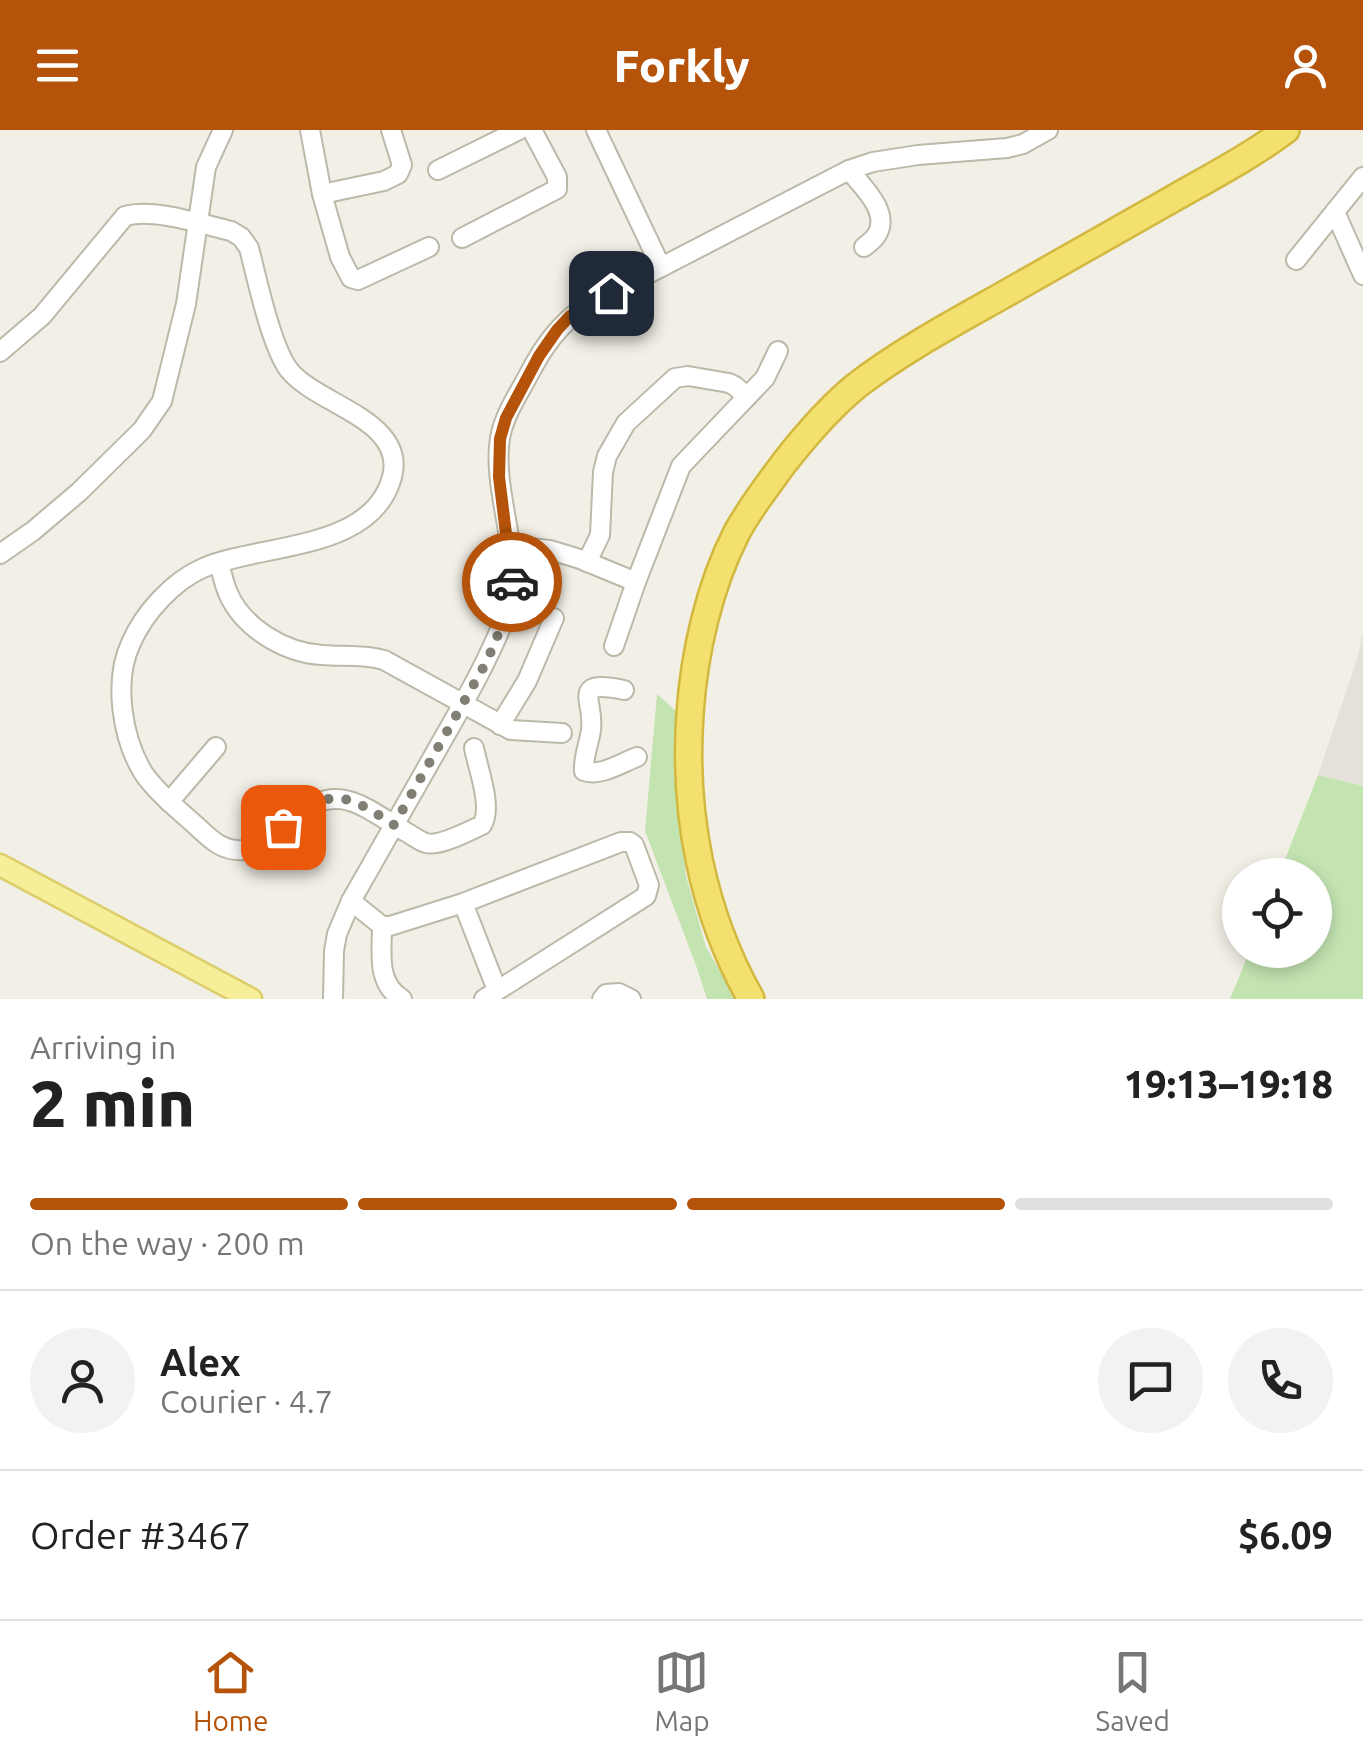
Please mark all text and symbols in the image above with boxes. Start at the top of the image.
icon: menu [30,38,85,93]
icon: person [1278,38,1333,93]
text: Forkly [613,40,750,91]
pin [569,251,654,336]
icon: home [584,266,639,321]
courier [462,532,562,632]
icon: car [485,555,540,610]
pin [241,785,326,870]
icon: bag [256,800,311,855]
map controls [1222,858,1332,968]
button: locate [1222,858,1332,968]
text: Arriving in [30,1029,176,1065]
text: 19:13–19:18 [1124,1063,1333,1105]
text: 2 min [30,1066,195,1139]
text: On the way · 200 m [30,1225,305,1261]
button: person [30,1328,135,1433]
button: chat [1098,1328,1203,1433]
button: phone [1228,1328,1333,1433]
text: Alex [160,1341,241,1383]
text: Courier · 4.7 [160,1383,333,1419]
text: Order #3467 [30,1514,251,1556]
text: $6.09 [1238,1514,1333,1556]
tab: Home [193,1645,269,1736]
tab: Map [654,1645,710,1736]
tab: Saved [1095,1645,1170,1736]

